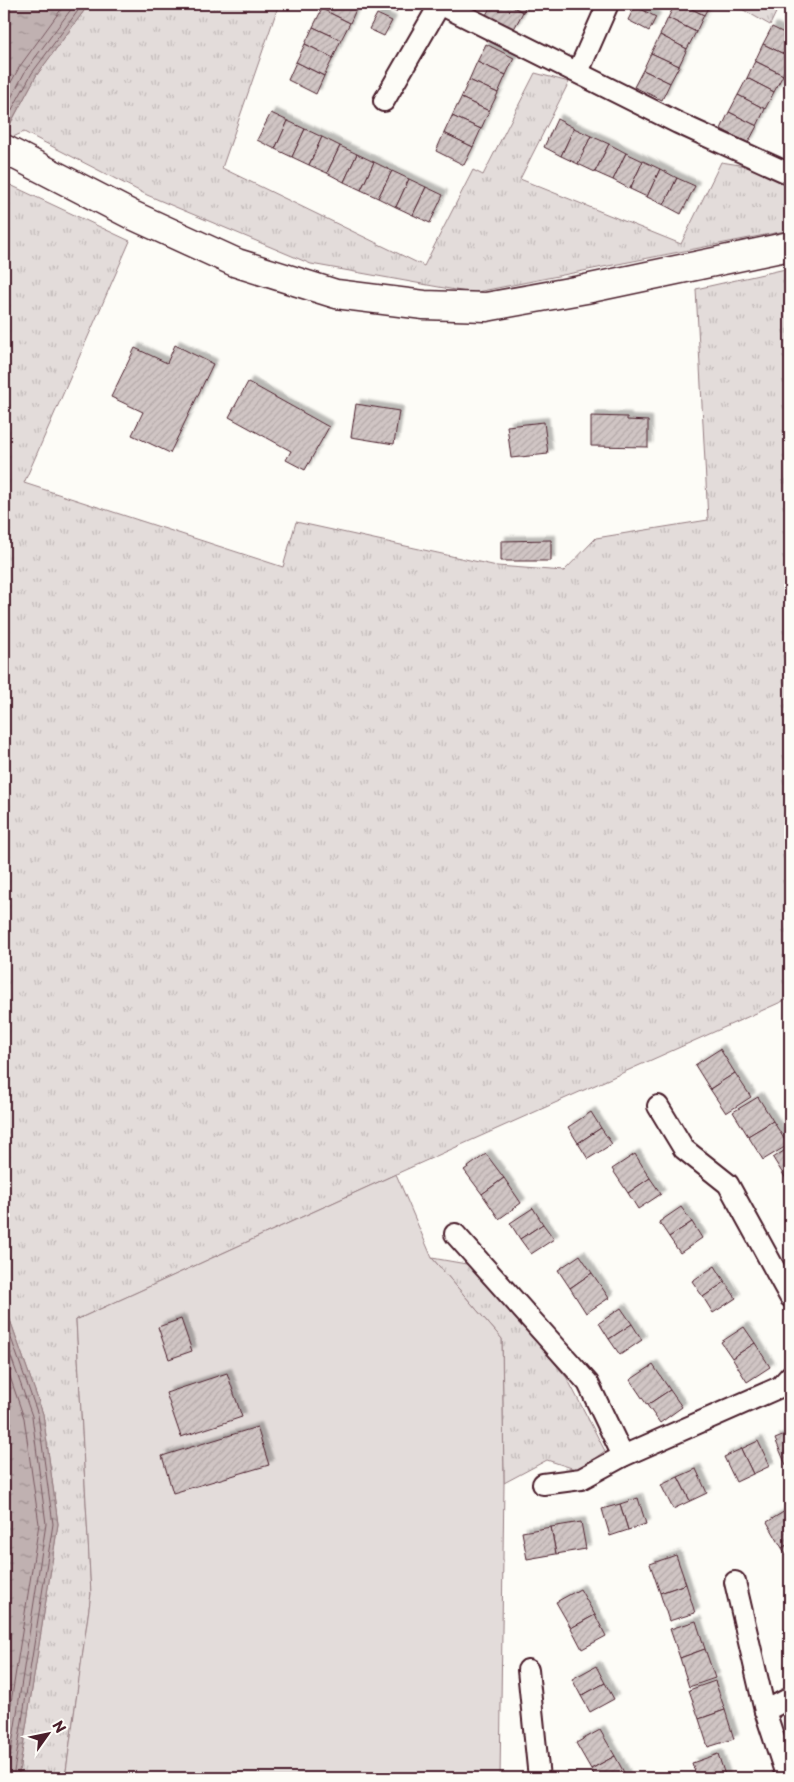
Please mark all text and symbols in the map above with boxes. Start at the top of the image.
north arrow [22,1710,72,1760]
text: N [47,1716,71,1737]

